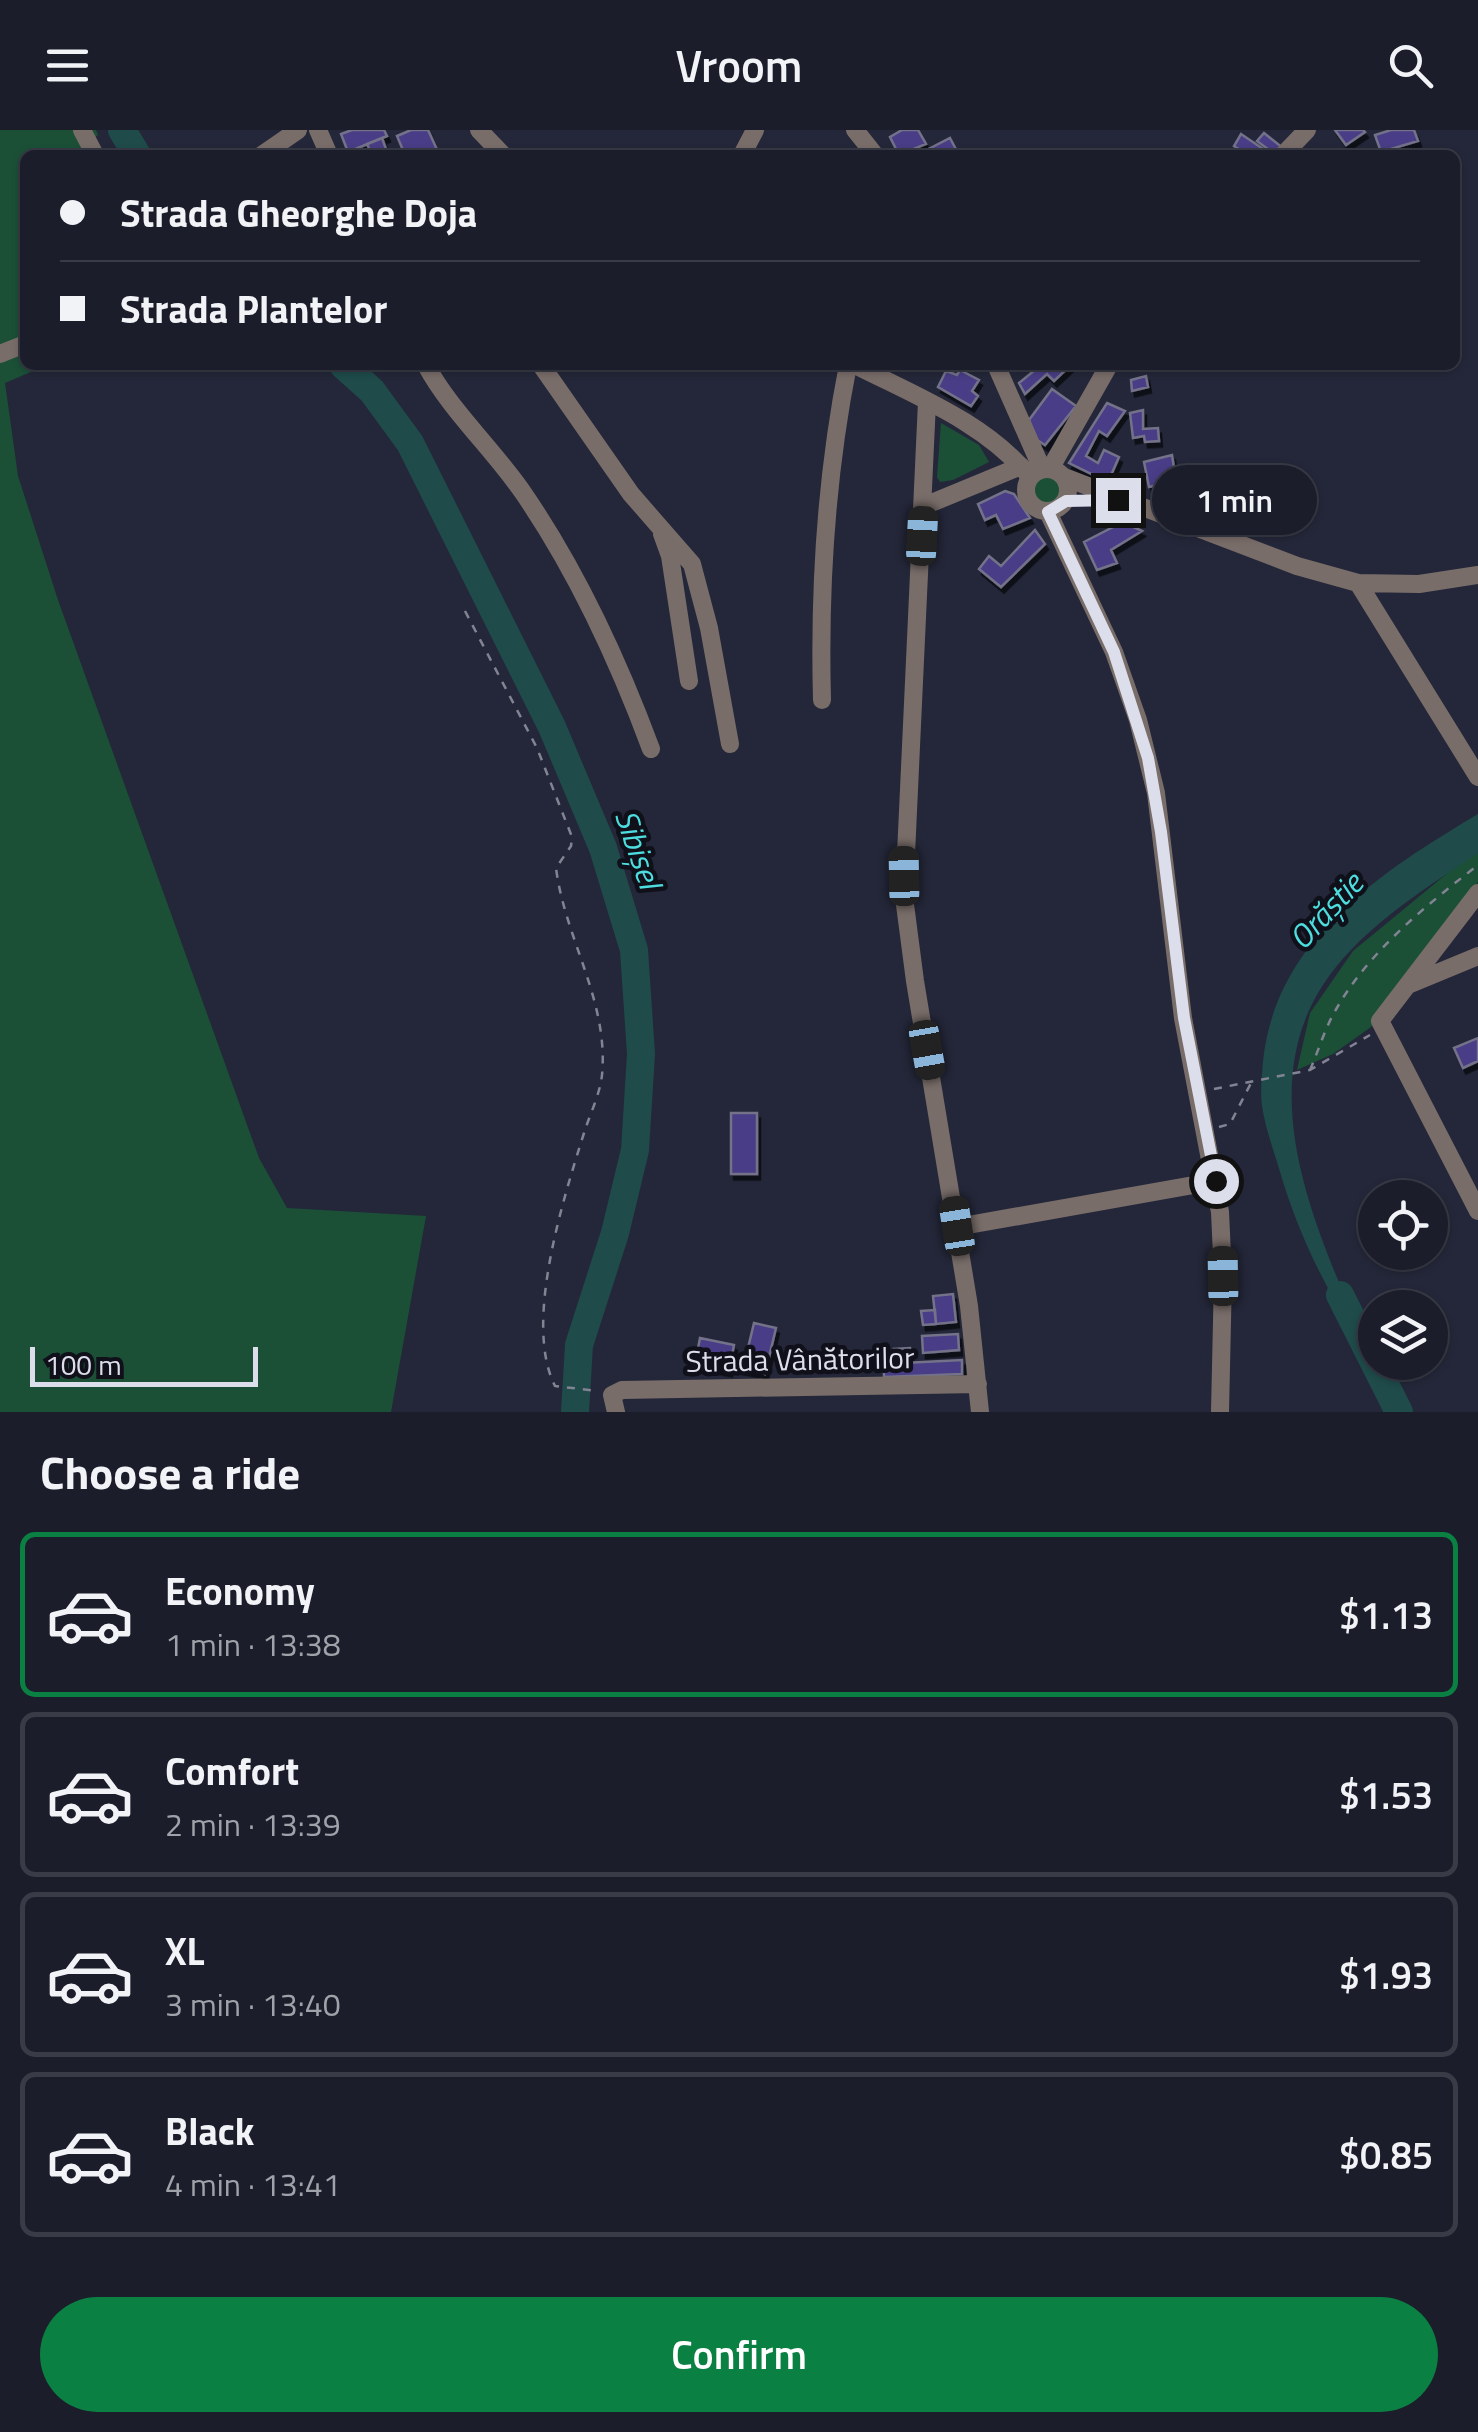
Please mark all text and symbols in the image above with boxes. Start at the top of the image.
text: Vroom [675,31,803,99]
icon: menu [40,38,95,93]
icon: search [1383,38,1438,93]
text: Strada Gheorghe Doja [120,184,477,242]
text: Strada Plantelor [120,280,387,338]
callout: 1 min [1153,465,1318,535]
text: 1 min [1196,476,1273,524]
route end [1096,478,1141,523]
car [905,505,939,567]
water label: Sibișel [603,803,676,897]
car [888,846,920,906]
water label: Orăștie [1277,859,1375,960]
car [907,1018,947,1082]
route start [1194,1159,1239,1204]
map controls [1358,1180,1448,1380]
button: locate [1358,1180,1448,1270]
car [937,1194,977,1258]
car [1207,1246,1239,1306]
button: layers [1358,1290,1448,1380]
street label: Strada Vânătorilor [685,1334,915,1384]
scale bar [30,1342,258,1386]
text: 100 m [45,1343,122,1386]
text: Choose a ride [40,1438,300,1506]
text: Economy [165,1562,315,1620]
icon: car [45,1570,135,1660]
text: $1.13 [1339,1586,1433,1644]
text: 1 min · 13:38 [165,1620,341,1668]
text: Comfort [165,1742,299,1800]
icon: car [45,1750,135,1840]
text: $1.53 [1339,1766,1433,1824]
text: 2 min · 13:39 [165,1800,341,1848]
text: XL [165,1922,205,1980]
icon: car [45,1930,135,2020]
text: $1.93 [1339,1946,1433,2004]
text: 3 min · 13:40 [165,1980,341,2028]
text: Black [165,2102,254,2160]
icon: car [45,2110,135,2200]
text: $0.85 [1339,2126,1433,2184]
text: 4 min · 13:41 [165,2160,341,2208]
button: Confirm [40,2297,1438,2412]

